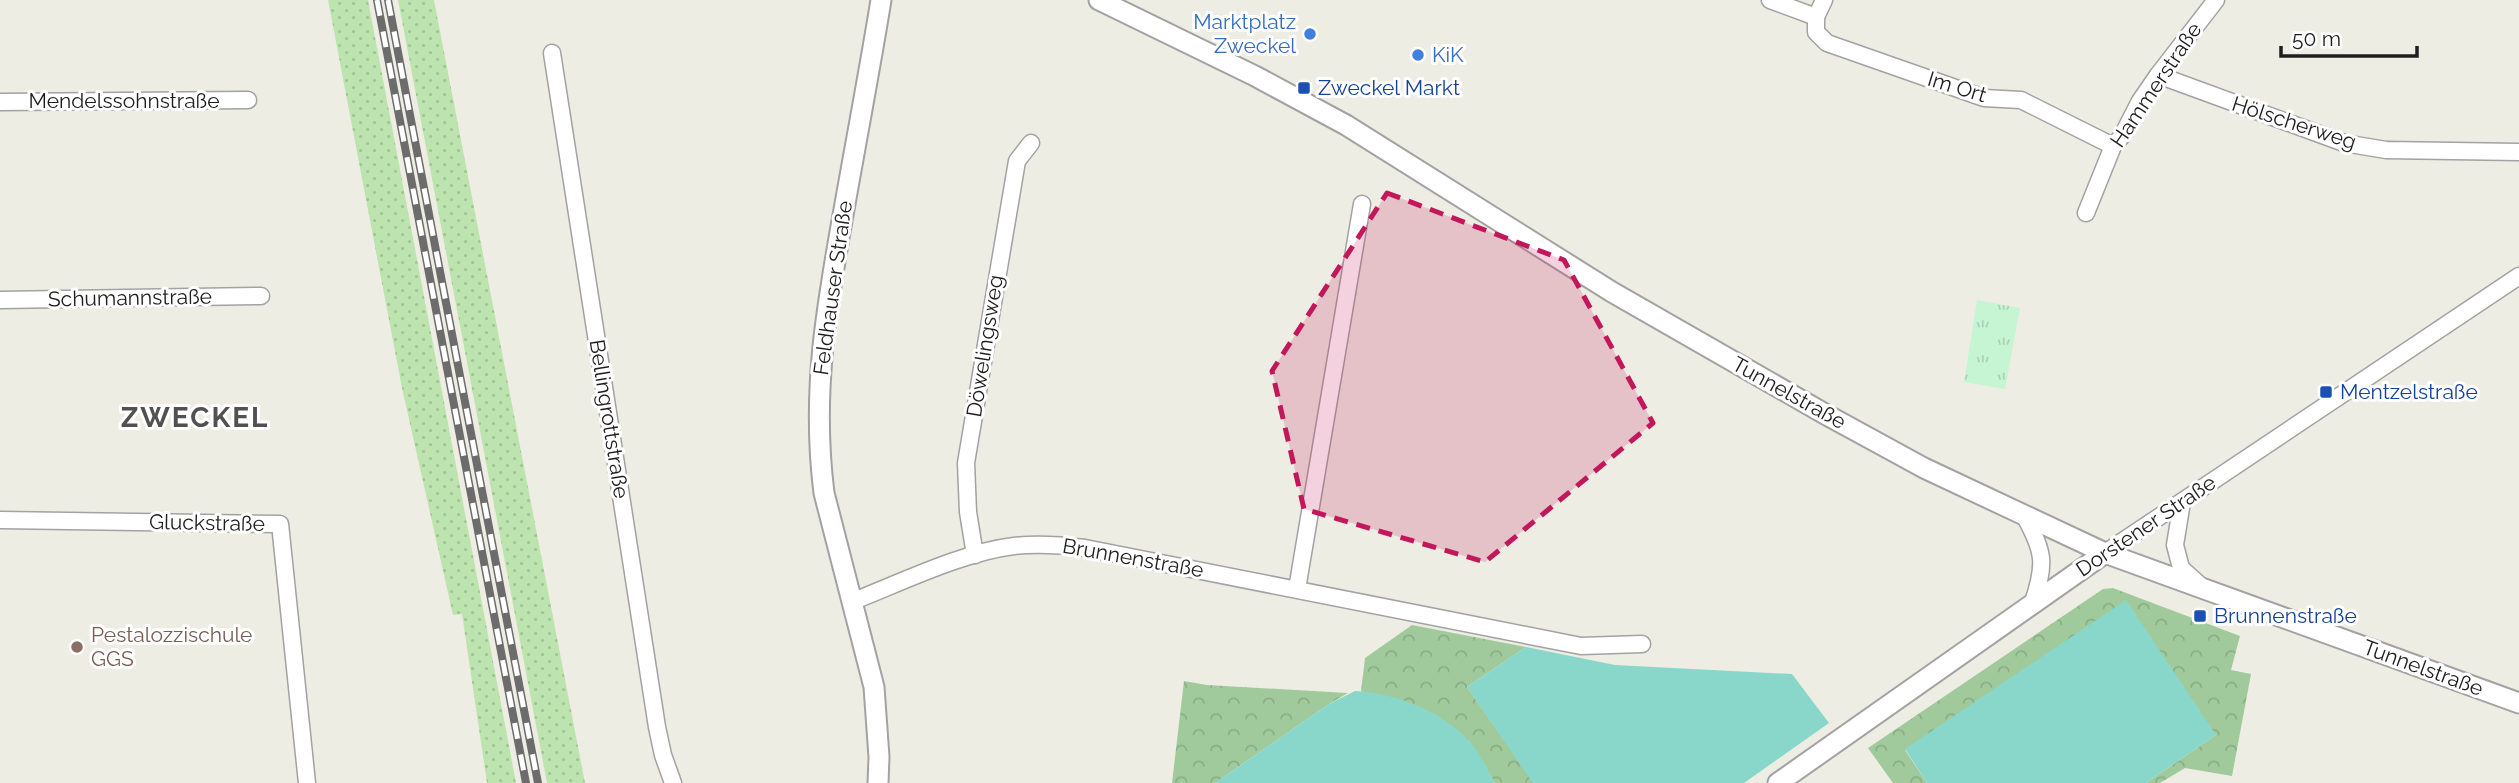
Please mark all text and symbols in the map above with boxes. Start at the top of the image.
place label: Marktplatz Zweckel [1193,9,1296,58]
scale bar [2281,14,2418,58]
street label: Hammerstraße [2105,18,2206,152]
marker: Marktplatz Zweckel [1302,26,1318,42]
text: 50 m [2292,26,2341,51]
place label: KiK [1432,42,1464,67]
marker: KiK [1410,47,1426,63]
street label: Im Ort [1925,66,1989,107]
place label: Zweckel Markt [1318,75,1460,100]
marker: Zweckel Markt [1296,80,1312,96]
street label: Mendelssohnstraße [28,88,220,113]
street label: Hölscherweg [2229,91,2359,154]
street label: Feldhauser Straße [808,199,857,377]
street label: Döwelingsweg [961,273,1008,419]
street label: Schumannstraße [48,284,212,311]
street label: Bellingrottstraße [585,338,634,500]
street label: Tunnelstraße [1728,351,1850,434]
place label: Mentzelstraße [2340,379,2478,404]
marker: Mentzelstraße [2318,384,2334,400]
district label: ZWECKEL [121,401,269,434]
street label: Dorstener Straße [2071,470,2220,582]
street label: Gluckstraße [149,509,265,536]
street label: Brunnenstraße [1061,533,1206,582]
place label: Brunnenstraße [2214,603,2357,628]
marker: Brunnenstraße [2192,608,2208,624]
place label: Pestalozzischule GGS [91,622,252,671]
street label: Tunnelstraße [2360,634,2487,701]
marker: Pestalozzischule GGS [69,639,85,655]

